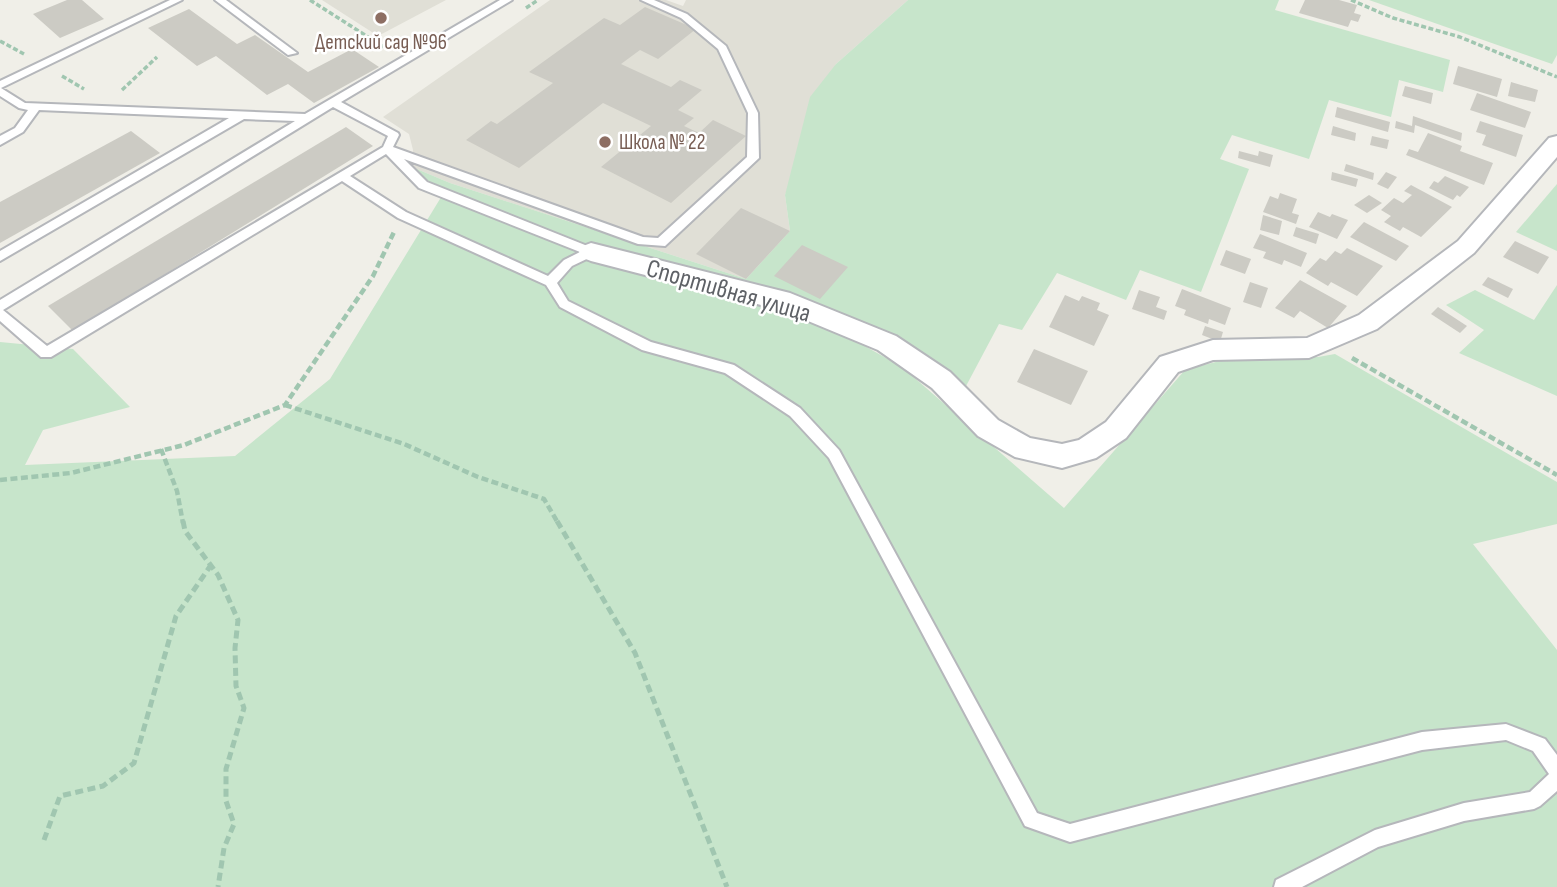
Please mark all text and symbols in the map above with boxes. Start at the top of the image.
marker: Детский сад №96 [373,10,389,26]
place label: Детский сад №96 [315,30,447,55]
place label: Школа № 22 [619,130,705,155]
marker: Школа № 22 [597,134,613,150]
street label: Спортивная улица [643,253,814,330]

